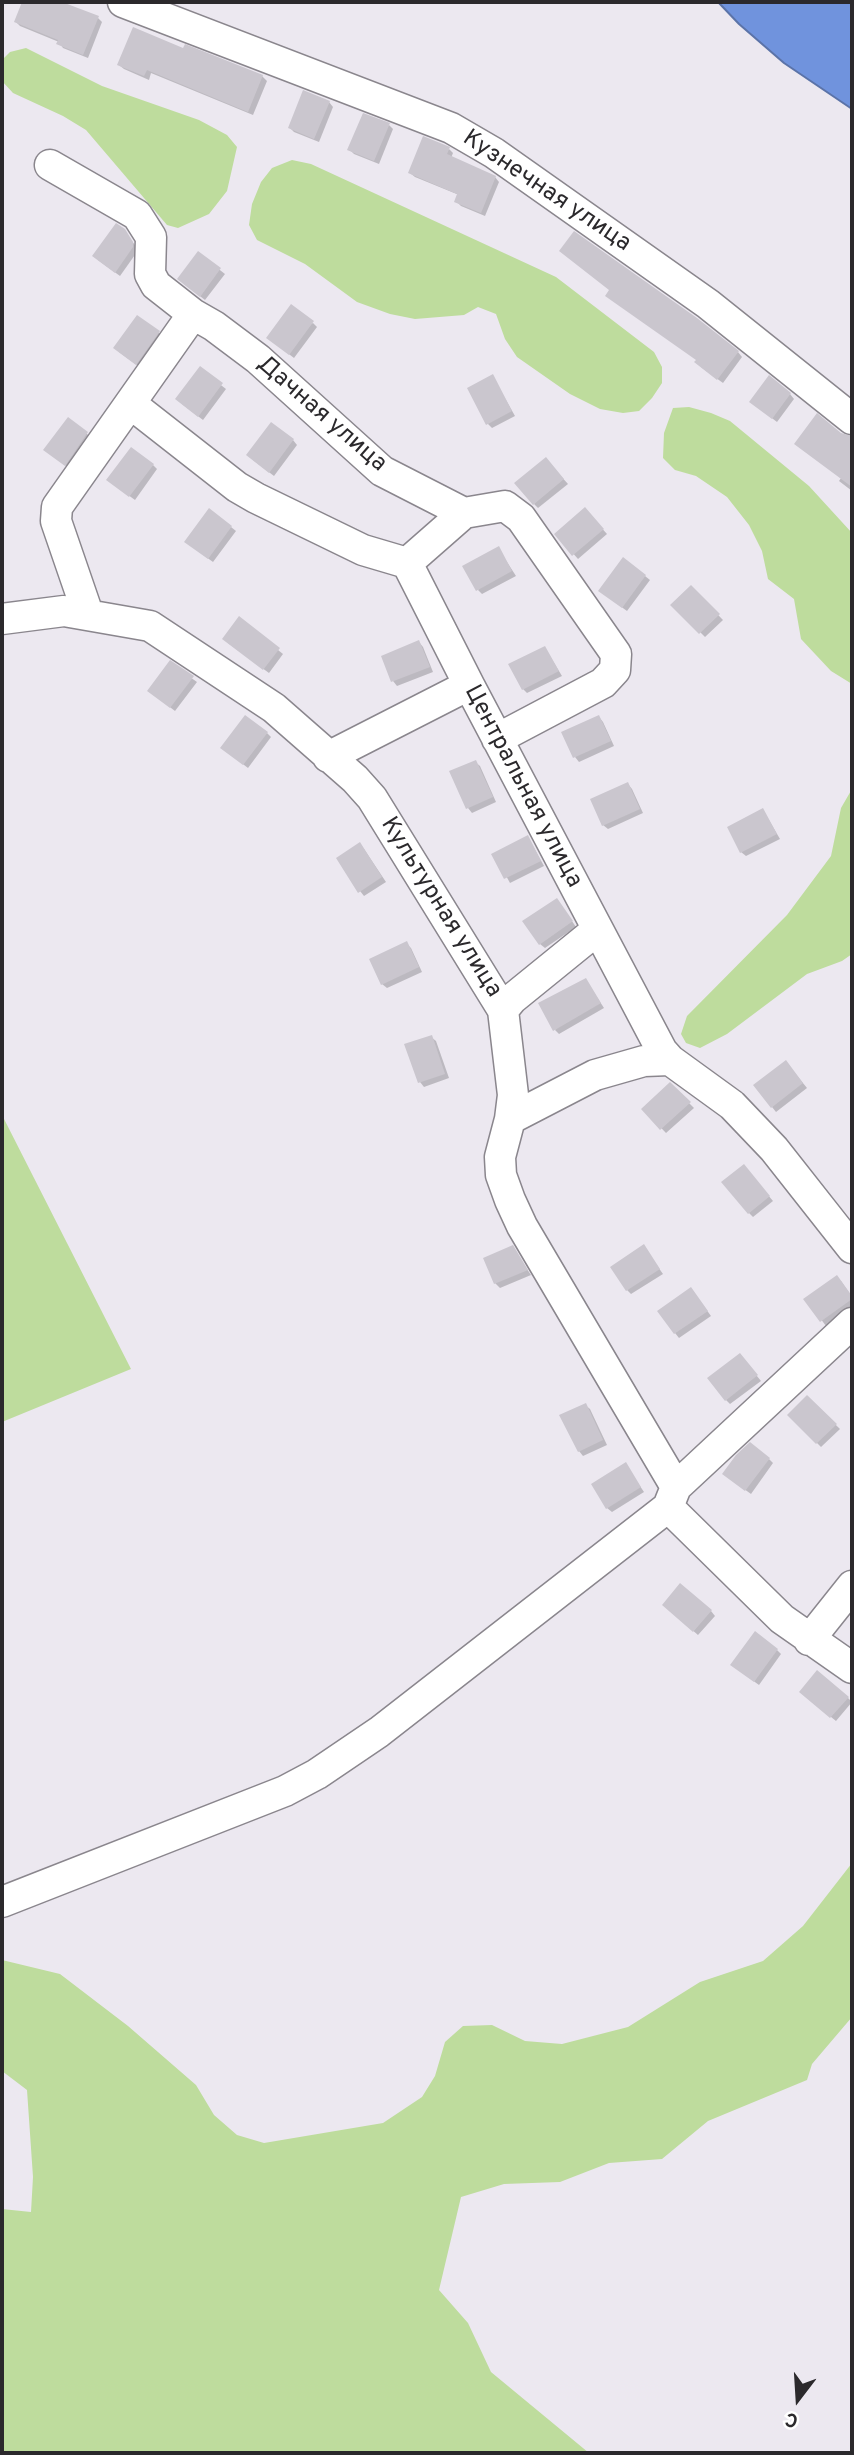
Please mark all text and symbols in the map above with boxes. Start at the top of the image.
street label: Кузнечная улица [456,125,636,259]
street label: Дачная улица [250,351,392,479]
street label: Центральная улица [456,681,588,893]
street label: Культурная улица [373,813,507,1003]
north arrow [763,2364,833,2434]
text: С [783,2406,801,2432]

